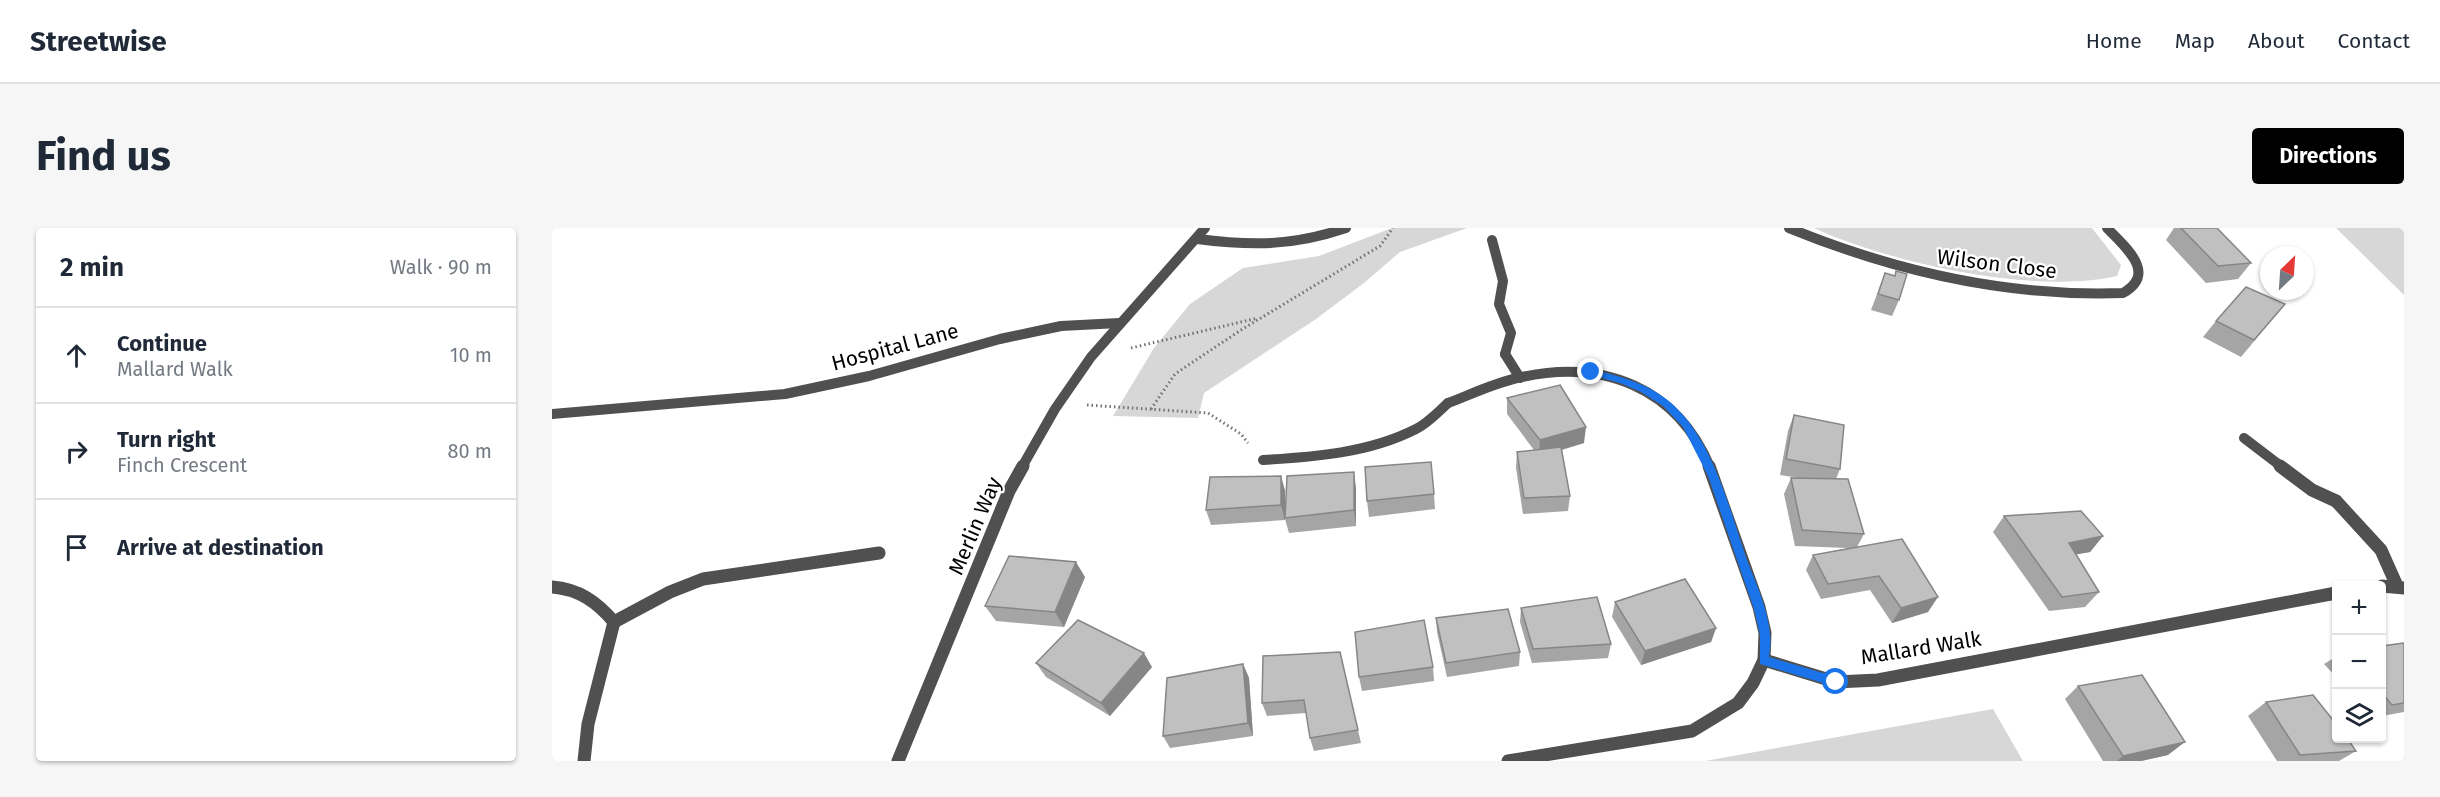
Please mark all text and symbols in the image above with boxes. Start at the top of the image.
text: Streetwise [30,25,167,58]
text: Home [2086,28,2142,54]
text: Map [2175,28,2215,54]
text: About [2248,28,2305,54]
text: Contact [2338,28,2410,54]
button: Directions [2252,128,2404,184]
text: Find us [36,131,171,181]
street label: Wilson Close [1936,244,2058,284]
north arrow [2260,246,2314,300]
text: 2 min [60,252,124,283]
text: Walk · 90 m [390,255,492,279]
street label: Hospital Lane [829,318,961,376]
text: Continue [117,330,207,357]
icon: ahead [60,339,93,372]
text: 10 m [450,343,492,367]
text: Mallard Walk [117,357,233,381]
route end [1577,358,1603,384]
text: Turn right [117,426,216,453]
icon: right [60,435,93,468]
text: 80 m [447,439,492,463]
text: Finch Crescent [117,453,247,477]
street label: Merlin Way [943,472,1008,579]
icon: arrive [60,531,93,564]
text: Arrive at destination [117,534,324,561]
map controls [2332,581,2386,743]
button: + [2332,581,2386,635]
street label: Mallard Walk [1859,626,1983,670]
button: − [2332,635,2386,689]
route start [1822,668,1848,694]
button: layers [2332,689,2386,743]

